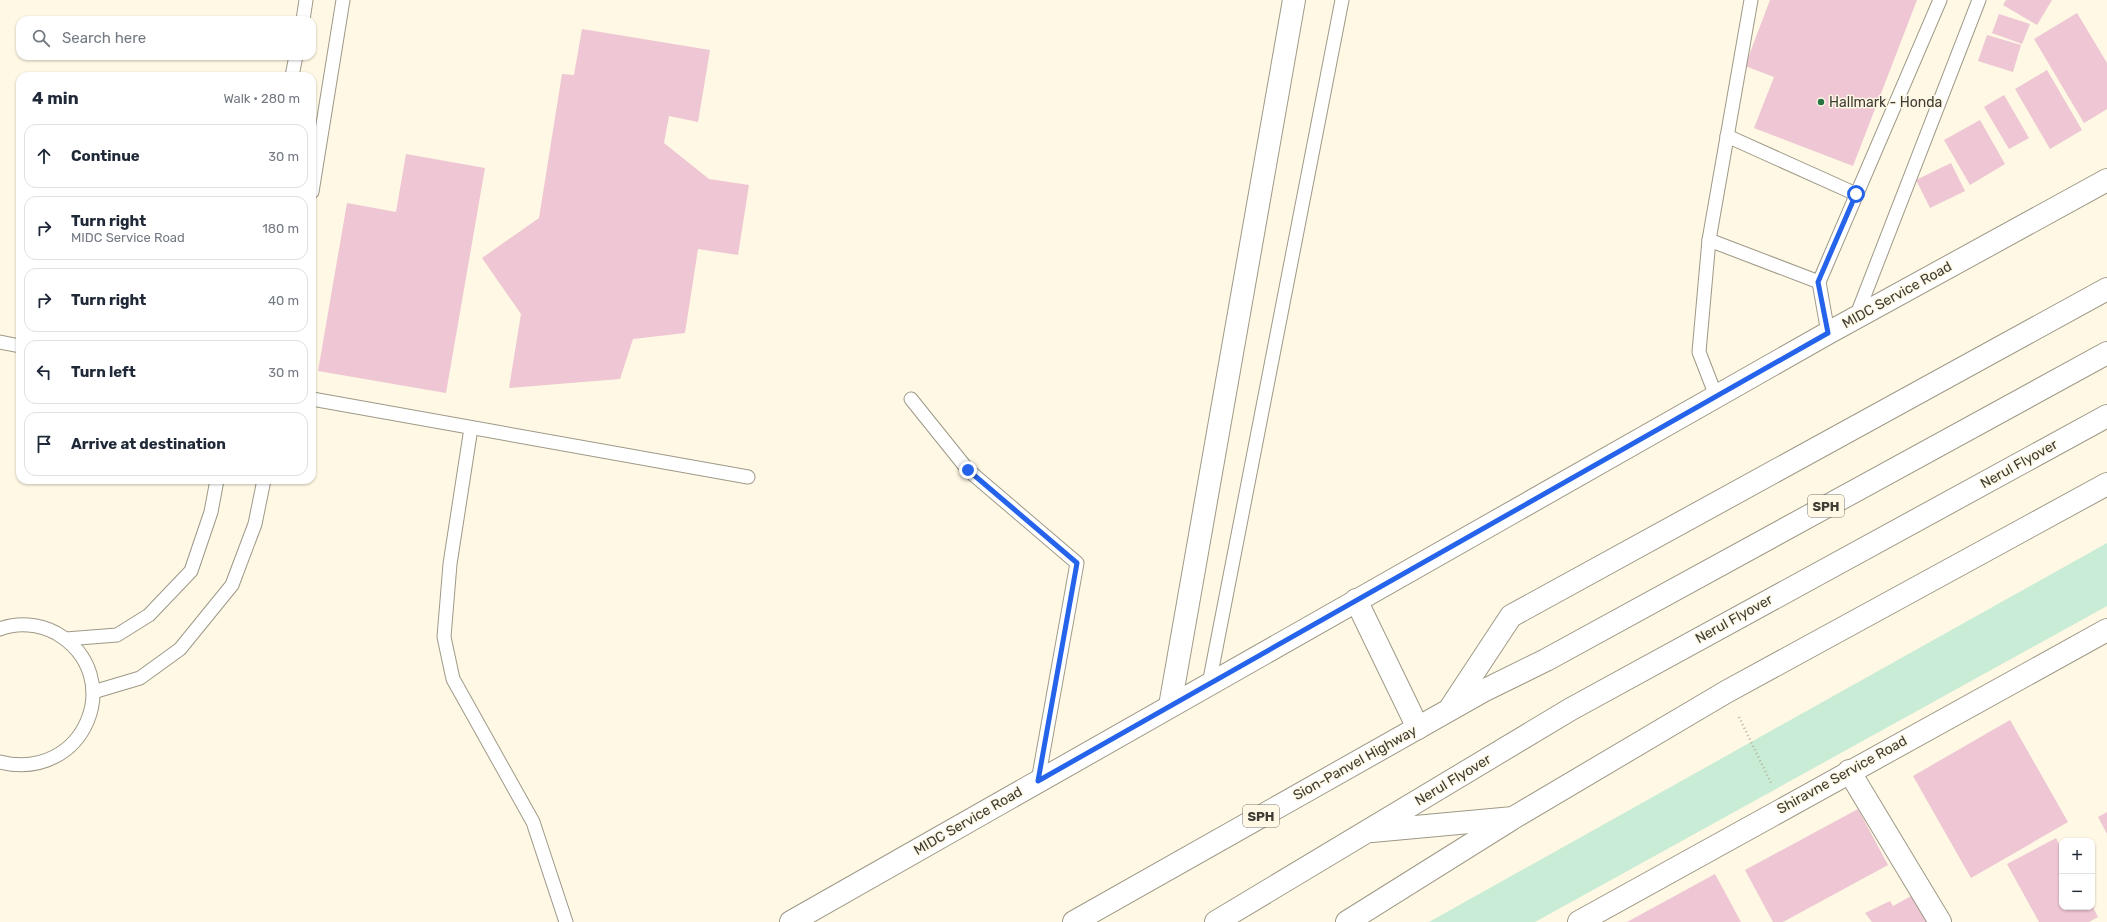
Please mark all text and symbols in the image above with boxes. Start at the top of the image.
search box [16,16,316,60]
icon: search [30,27,52,49]
text: Search here [62,29,146,47]
text: 4 min [32,88,79,108]
text: Walk · 280 m [223,91,300,106]
place label: Hallmark - Honda [1829,94,1942,111]
marker: Hallmark - Honda [1816,97,1826,107]
icon: ahead [33,145,55,167]
text: Continue [71,147,140,165]
text: 30 m [268,149,299,164]
route start [1847,185,1865,203]
text: Turn right [71,212,146,230]
icon: right [33,217,55,239]
text: 180 m [262,221,299,236]
text: MIDC Service Road [71,230,185,245]
street label: MIDC Service Road [1839,258,1955,332]
icon: right [33,289,55,311]
text: Turn right [71,291,146,309]
text: 40 m [268,293,299,308]
icon: left [33,361,55,383]
text: Turn left [71,363,136,381]
text: 30 m [268,365,299,380]
icon: arrive [33,433,55,455]
text: Arrive at destination [71,435,226,453]
street label: Nerul Flyover [1977,435,2061,492]
route end [959,461,977,479]
road number: SPH [1808,495,1844,517]
street label: Nerul Flyover [1692,590,1776,647]
street label: Sion-Panvel Highway [1290,722,1420,804]
street label: Shiravne Service Road [1774,732,1910,818]
street label: Nerul Flyover [1412,750,1495,809]
street label: MIDC Service Road [911,783,1025,859]
road number: SPH [1243,805,1279,827]
map controls [2059,838,2095,910]
button: + [2059,838,2095,874]
button: − [2059,874,2095,910]

